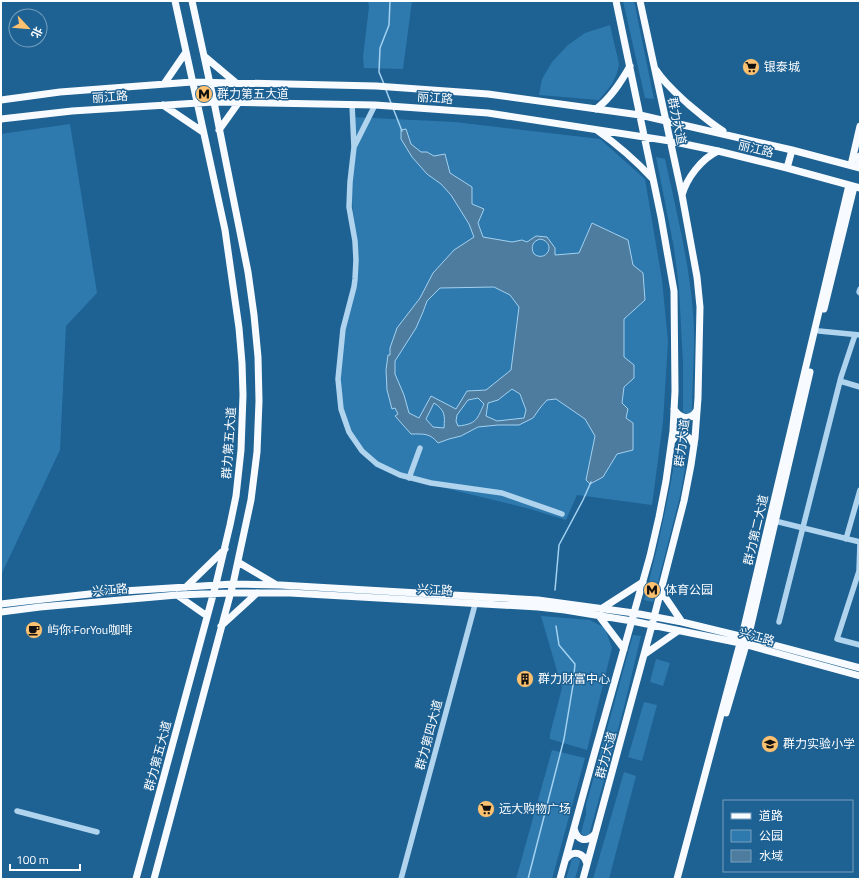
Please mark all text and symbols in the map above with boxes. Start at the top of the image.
north arrow [8,8,48,48]
text: 北 [27,24,47,41]
supermarket icon: 银泰城 [741,57,761,77]
place label: 银泰城 [764,57,800,76]
metro station icon: 群力第五大道 [194,84,214,104]
place label: 群力第五大道 [217,84,289,103]
street label: 丽江路 [91,86,129,107]
street label: 丽江路 [416,87,454,108]
street label: 群力大道 [663,95,692,146]
street label: 丽江路 [736,135,776,162]
street label: 群力第五大道 [217,406,240,480]
street label: 群力大道 [669,418,694,468]
street label: 群力第二大道 [738,493,773,567]
street label: 兴江路 [91,578,129,601]
street label: 兴江路 [417,579,454,600]
metro station icon: 体育公园 [642,580,662,600]
place label: 体育公园 [665,580,713,599]
cafe icon: 屿你·ForYou咖啡 [24,620,44,640]
place label: 屿你·ForYou咖啡 [47,620,132,639]
street label: 兴江路 [737,623,777,650]
building icon: 群力财富中心 [515,669,535,689]
place label: 群力财富中心 [538,669,610,688]
street label: 群力第四大道 [410,698,447,772]
street label: 群力第五大道 [139,719,176,793]
street label: 群力大道 [590,729,621,781]
school or university icon: 群力实验小学 [760,734,780,754]
place label: 群力实验小学 [783,734,855,753]
supermarket icon: 远大购物广场 [476,799,496,819]
place label: 远大购物广场 [499,799,571,818]
legend [723,800,853,872]
text: 道路 [759,806,783,825]
text: 公园 [759,826,783,845]
scale bar [10,846,80,872]
text: 水域 [759,846,783,865]
text: 100 m [16,850,49,869]

